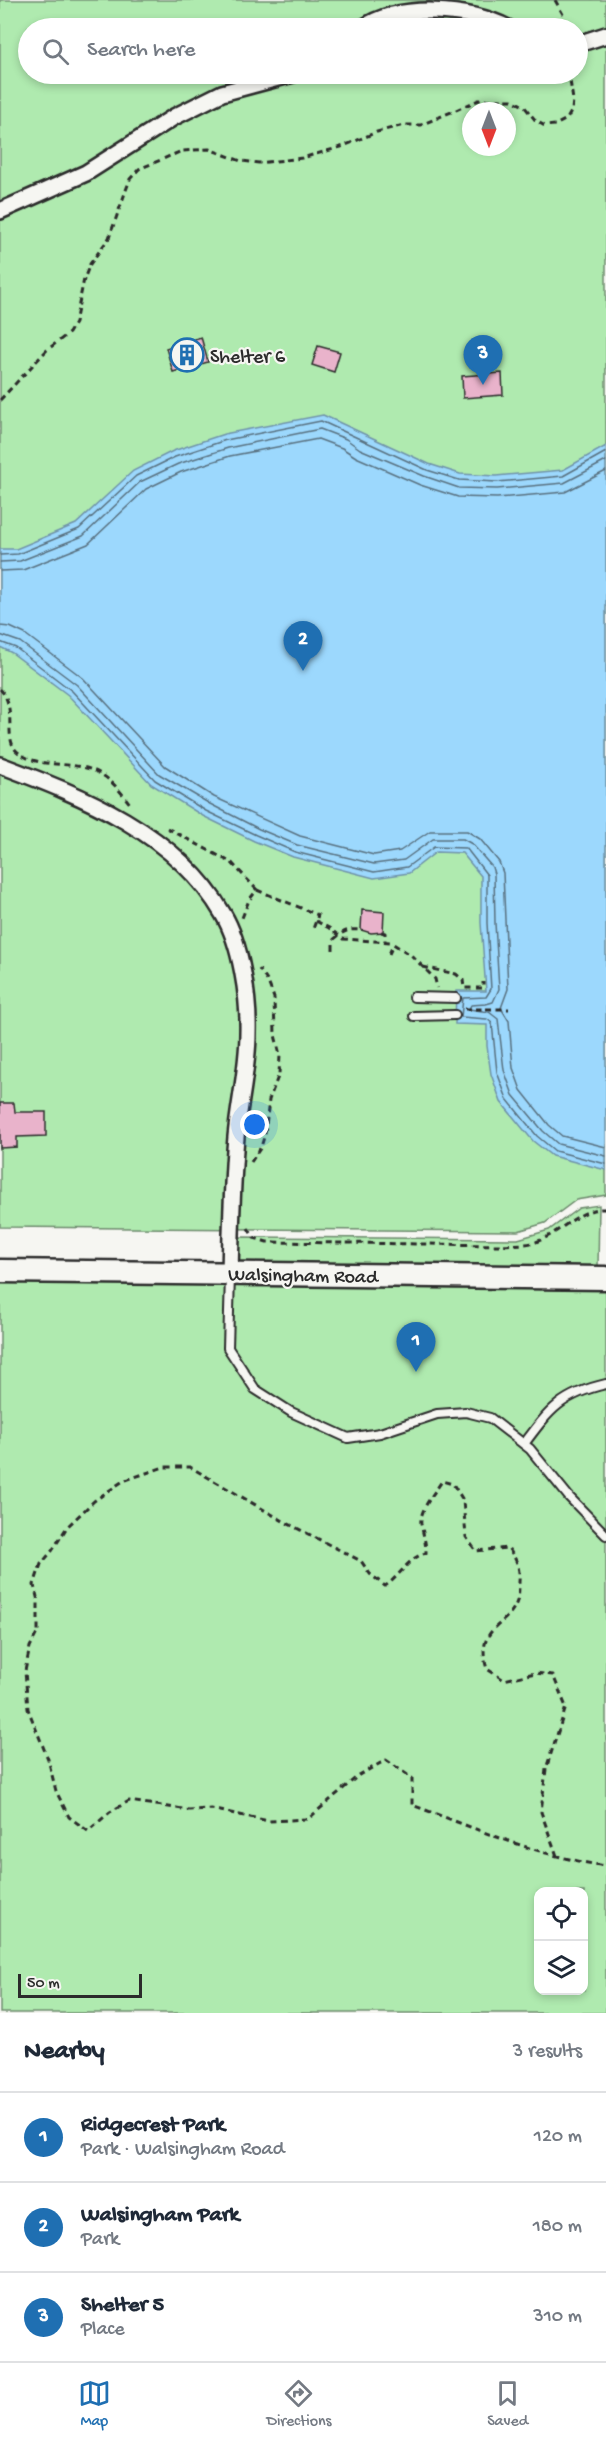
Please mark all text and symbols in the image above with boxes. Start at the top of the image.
search box [18,18,588,84]
icon: search [39,35,72,68]
text: Search here [87,38,195,64]
north arrow [462,102,516,156]
pin: 3 [464,336,502,385]
building icon: Shelter 6 [169,337,205,373]
place label: Shelter 6 [210,347,286,370]
pin: 2 [284,622,322,671]
your location [240,1110,269,1139]
street label: Walsingham Road [228,1265,380,1290]
pin: 1 [396,1322,436,1372]
map controls [534,1887,588,1995]
button: locate [534,1887,588,1941]
button: layers [534,1941,588,1995]
scale bar [18,1971,142,1998]
text: 50 m [27,1975,60,1994]
text: Nearby [24,2037,105,2068]
text: 3 results [513,2041,582,2064]
text: Ridgecrest Park [81,2113,225,2139]
text: 1 [39,2126,48,2149]
text: 120 m [534,2126,582,2149]
text: Park · Walsingham Road [81,2139,284,2162]
text: Walsingham Park [81,2203,239,2229]
text: 2 [39,2216,48,2239]
text: 180 m [533,2216,582,2239]
text: Park [81,2229,119,2252]
text: Shelter 5 [81,2293,164,2319]
text: 3 [38,2306,49,2329]
text: 310 m [533,2306,582,2329]
text: Place [81,2319,125,2342]
tab: Map [78,2377,111,2432]
tab: Directions [266,2377,332,2432]
tab: Saved [487,2377,528,2432]

